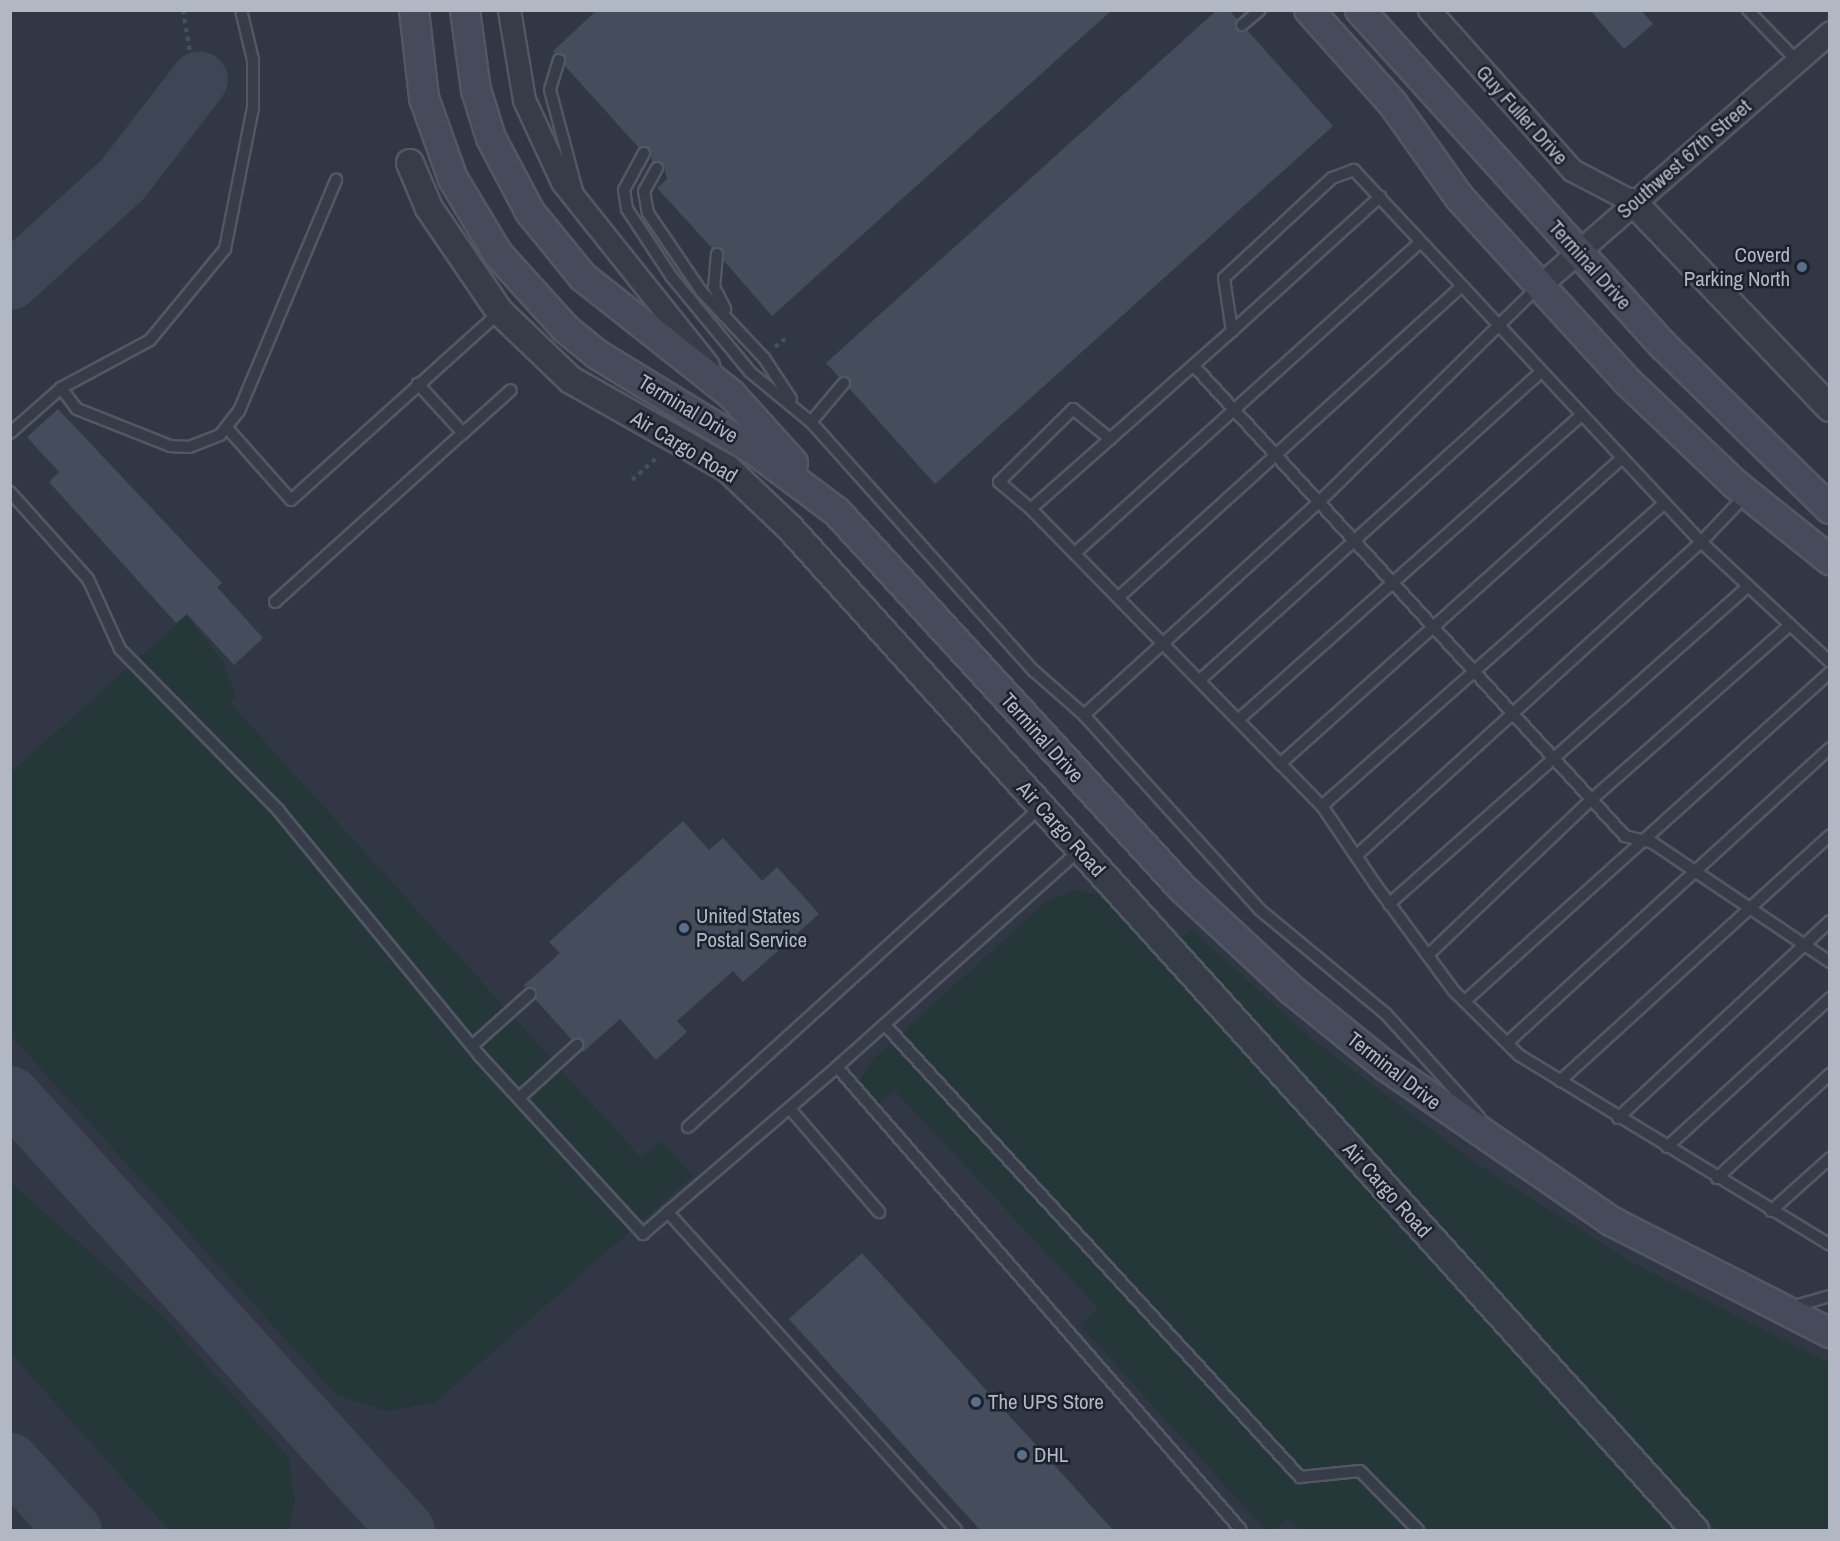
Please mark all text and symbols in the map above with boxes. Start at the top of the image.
street label: Guy Fuller Drive [1471,60,1573,170]
street label: Southwest 67th Street [1612,94,1756,224]
street label: Terminal Drive [1543,215,1637,315]
place label: Coverd Parking North [1684,242,1790,292]
marker: Coverd Parking North [1795,260,1809,274]
street label: Terminal Drive [634,369,742,449]
street label: Air Cargo Road [626,405,742,489]
street label: Terminal Drive [995,688,1089,788]
street label: Air Cargo Road [1012,776,1110,882]
place label: United States Postal Service [696,903,807,953]
marker: United States Postal Service [677,921,691,935]
street label: Terminal Drive [1342,1027,1446,1115]
street label: Air Cargo Road [1338,1137,1436,1243]
place label: The UPS Store [988,1389,1104,1415]
marker: The UPS Store [969,1395,983,1409]
place label: DHL [1034,1442,1068,1468]
marker: DHL [1015,1448,1029,1462]

